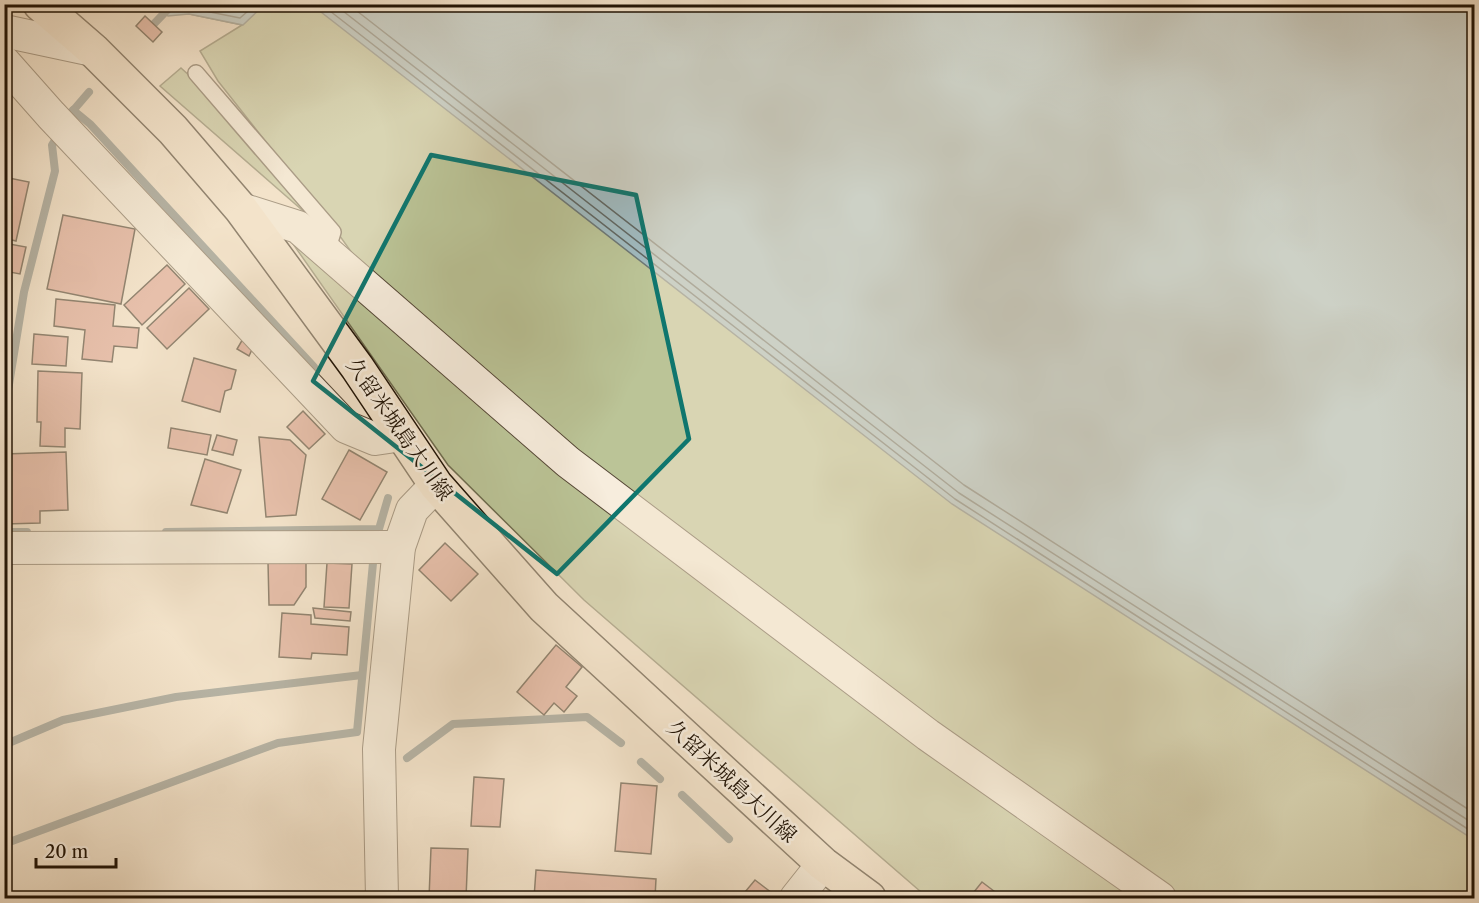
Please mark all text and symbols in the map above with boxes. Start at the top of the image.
street label: 久留米城島大川線 [342,353,458,505]
street label: 久留米城島大川線 [662,715,802,847]
scale bar [36,831,116,869]
text: 20 m [45,841,89,863]

